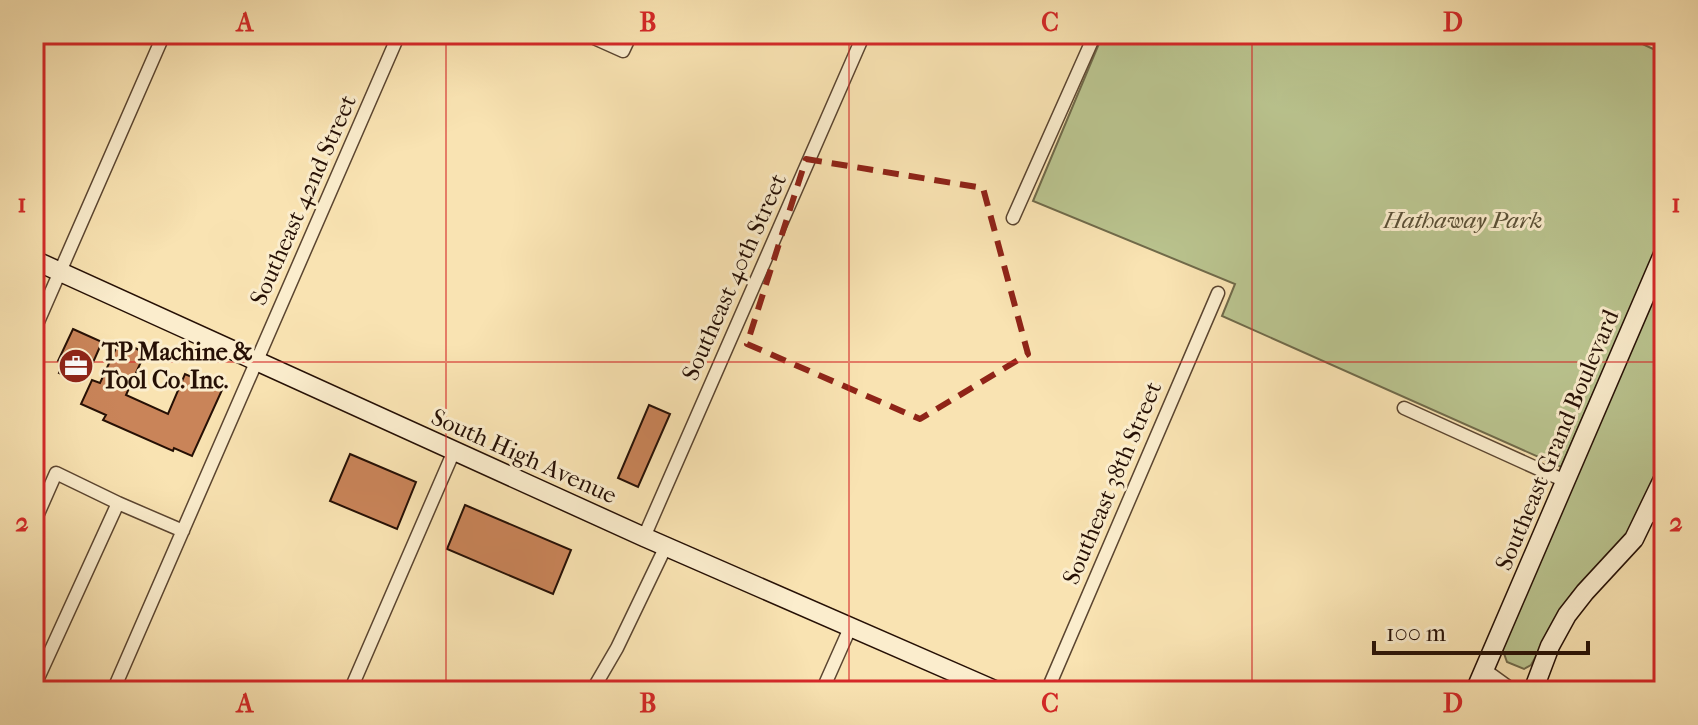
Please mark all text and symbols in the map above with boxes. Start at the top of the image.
text: A [235,7,255,38]
text: B [640,7,657,38]
text: C [1041,7,1059,38]
text: D [1443,7,1463,38]
street label: Southeast 42nd Street [244,90,362,309]
street label: Southeast 40th Street [676,169,792,385]
text: 1 [17,188,27,219]
text: 1 [1671,188,1681,219]
park label: Hathaway Park [1383,206,1542,234]
street label: Southeast Grand Boulevard [1489,304,1625,575]
place label: TP Machine & Tool Co. Inc. [101,338,253,394]
office icon: TP Machine & Tool Co. Inc. [57,347,95,385]
street label: Southeast 38th Street [1057,377,1168,589]
street label: South High Avenue [427,403,621,509]
text: 2 [15,507,29,538]
text: 2 [1669,507,1683,538]
scale bar [1374,605,1588,655]
text: 100 m [1386,619,1446,647]
text: A [235,688,255,719]
text: B [640,688,657,719]
text: C [1041,688,1059,719]
text: D [1443,688,1463,719]

